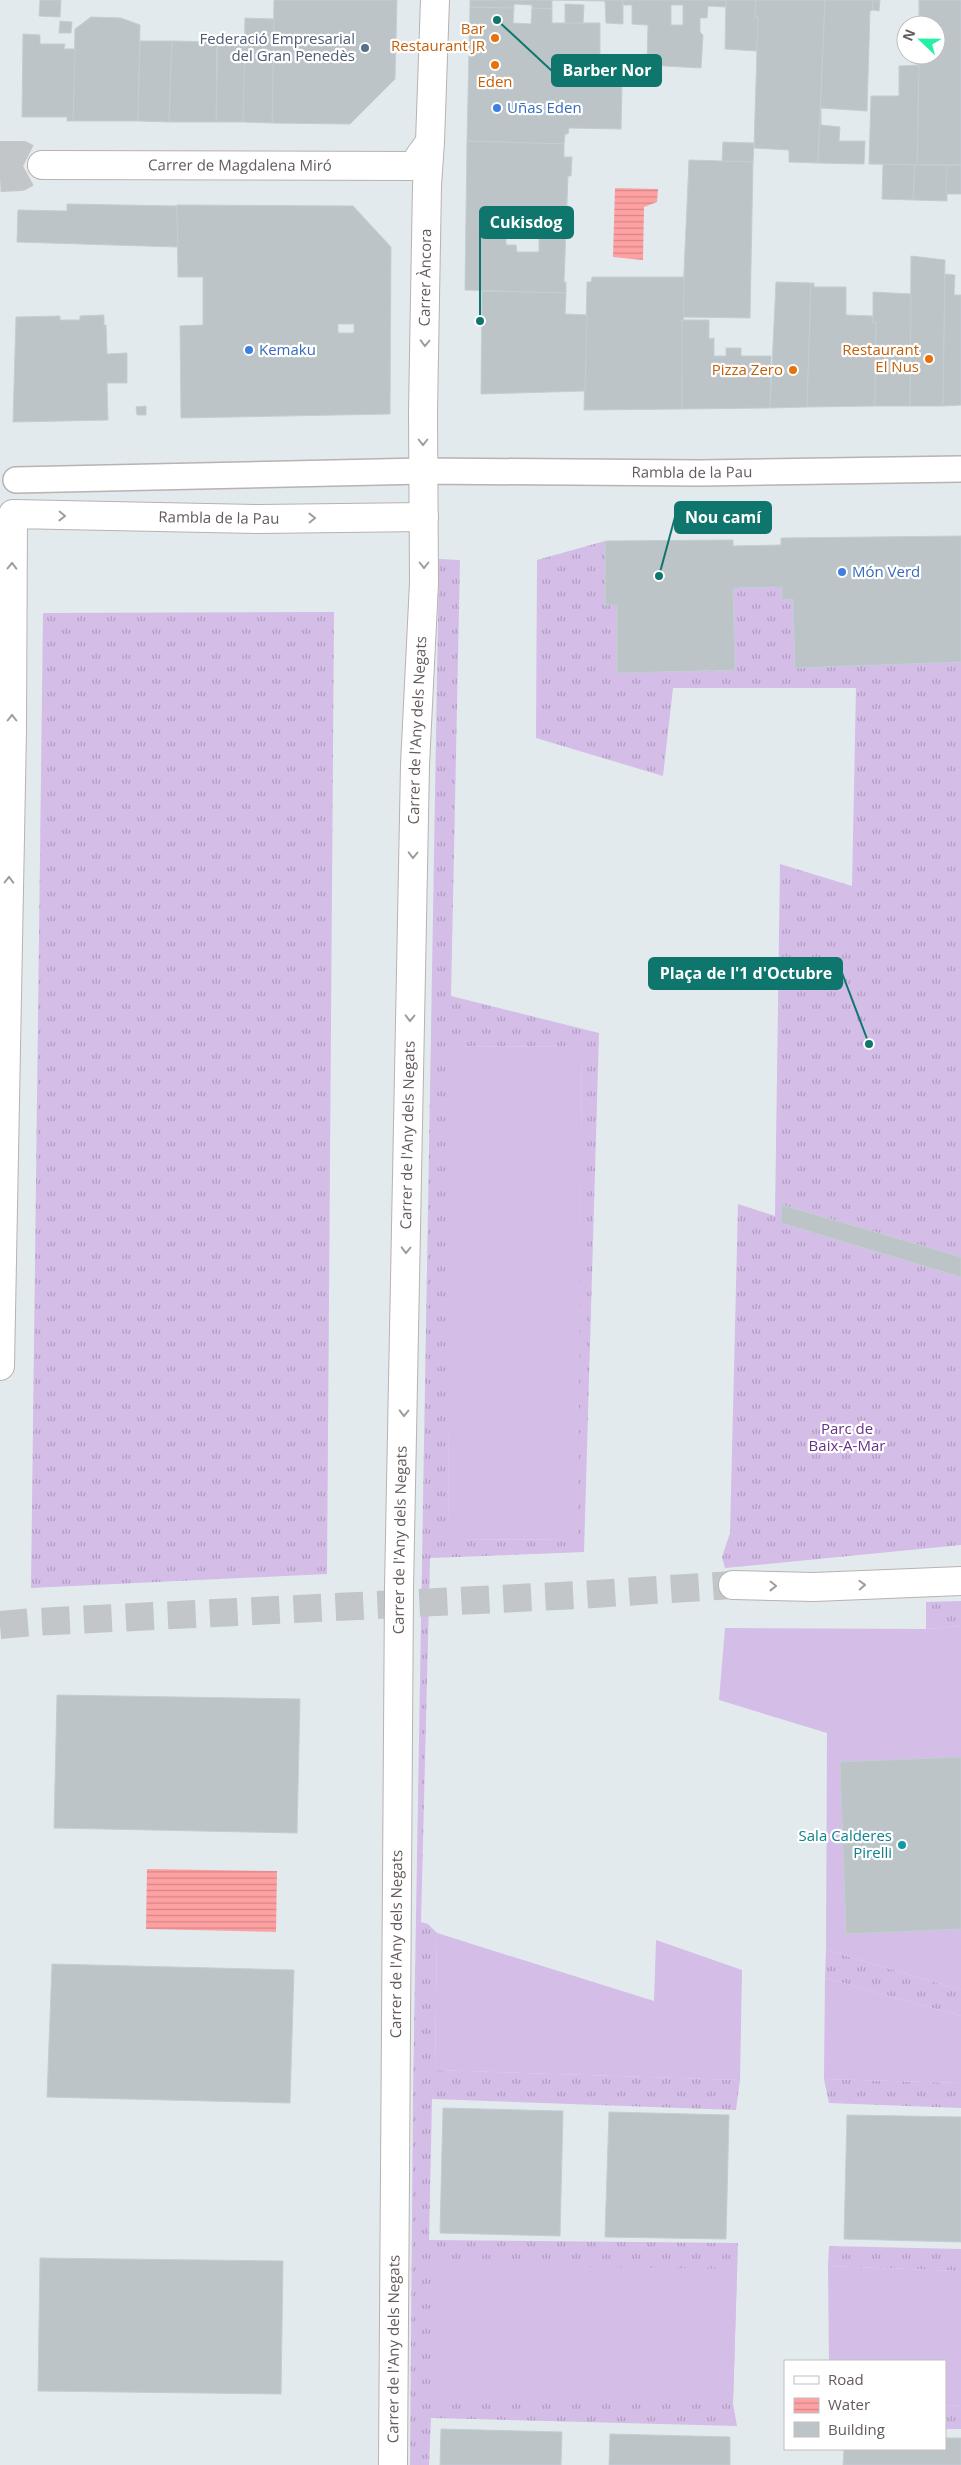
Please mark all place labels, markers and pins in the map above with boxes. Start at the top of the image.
place label: Bar Restaurant JR [391,18,486,55]
place label: Federació Empresarial del Gran Penedès [199,28,355,65]
marker: Bar Restaurant JR [489,32,501,44]
marker: Federació Empresarial del Gran Penedès [359,42,371,54]
callout: Barber Nor [552,55,661,86]
marker: Eden [489,59,501,71]
place label: Eden [477,71,513,91]
place label: Uñas Eden [507,97,582,117]
marker: Uñas Eden [491,102,503,114]
callout: Cukisdog [480,207,573,238]
place label: Kemaku [259,339,316,359]
place label: Restaurant El Nus [842,339,919,376]
marker: Kemaku [243,344,255,356]
marker: Restaurant El Nus [923,353,935,365]
place label: Pizza Zero [712,359,783,379]
marker: Pizza Zero [787,364,799,376]
callout: Nou camí [675,502,771,533]
place label: Món Verd [852,561,920,581]
marker: Món Verd [836,566,848,578]
callout: Plaça de l'1 d'Octubre [649,958,842,989]
place label: Sala Calderes Pirelli [799,1825,892,1862]
marker: Sala Calderes Pirelli [896,1839,908,1851]

